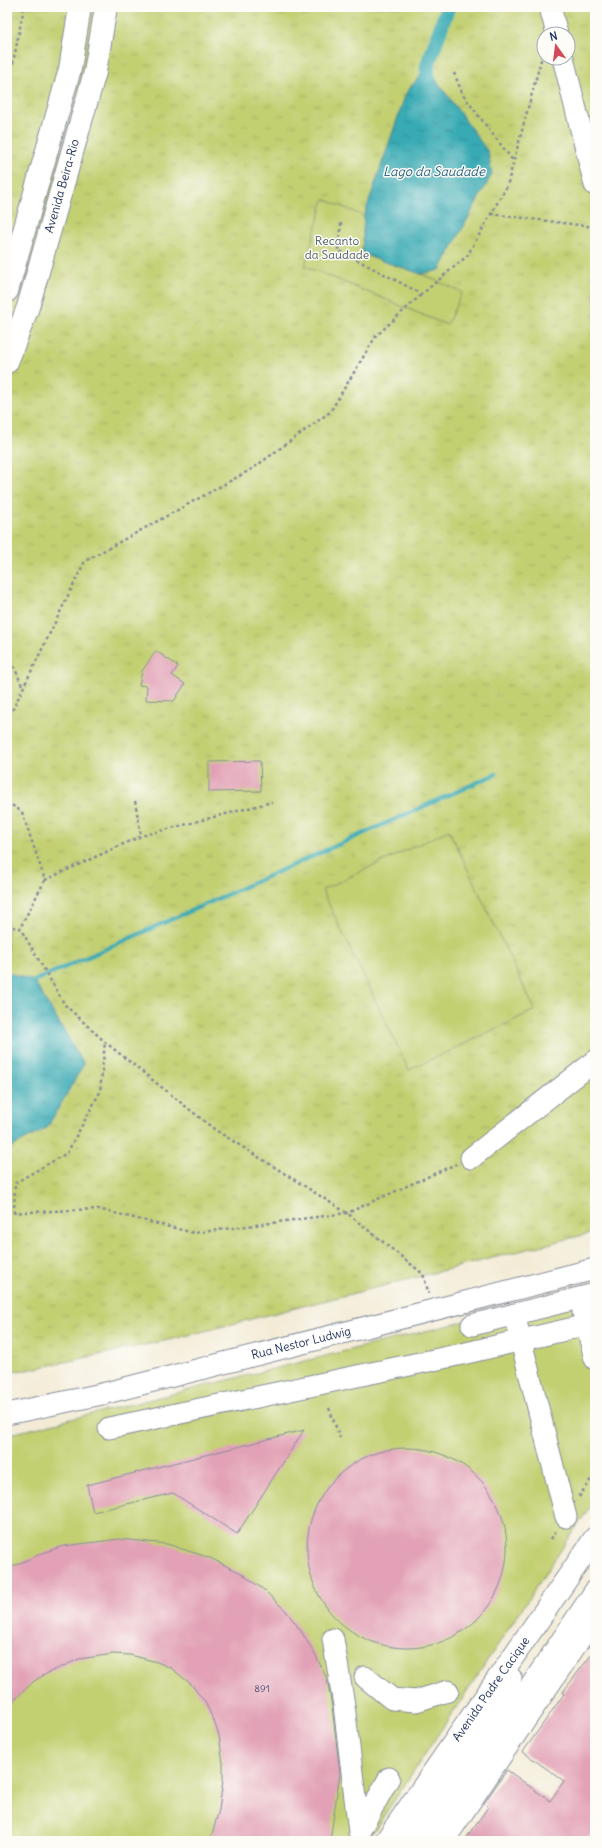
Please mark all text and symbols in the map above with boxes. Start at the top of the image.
north arrow [536,26,576,66]
text: N [548,29,559,44]
street label: Avenida Beira-Rio [41,137,82,235]
water label: Lago da Saudade [383,163,486,180]
park label: Recanto da Saudade [305,233,369,262]
street label: Rua Nestor Ludwig [250,1323,352,1362]
street label: Avenida Padre Cacique [449,1633,532,1744]
house number: 891 [254,1682,270,1695]

